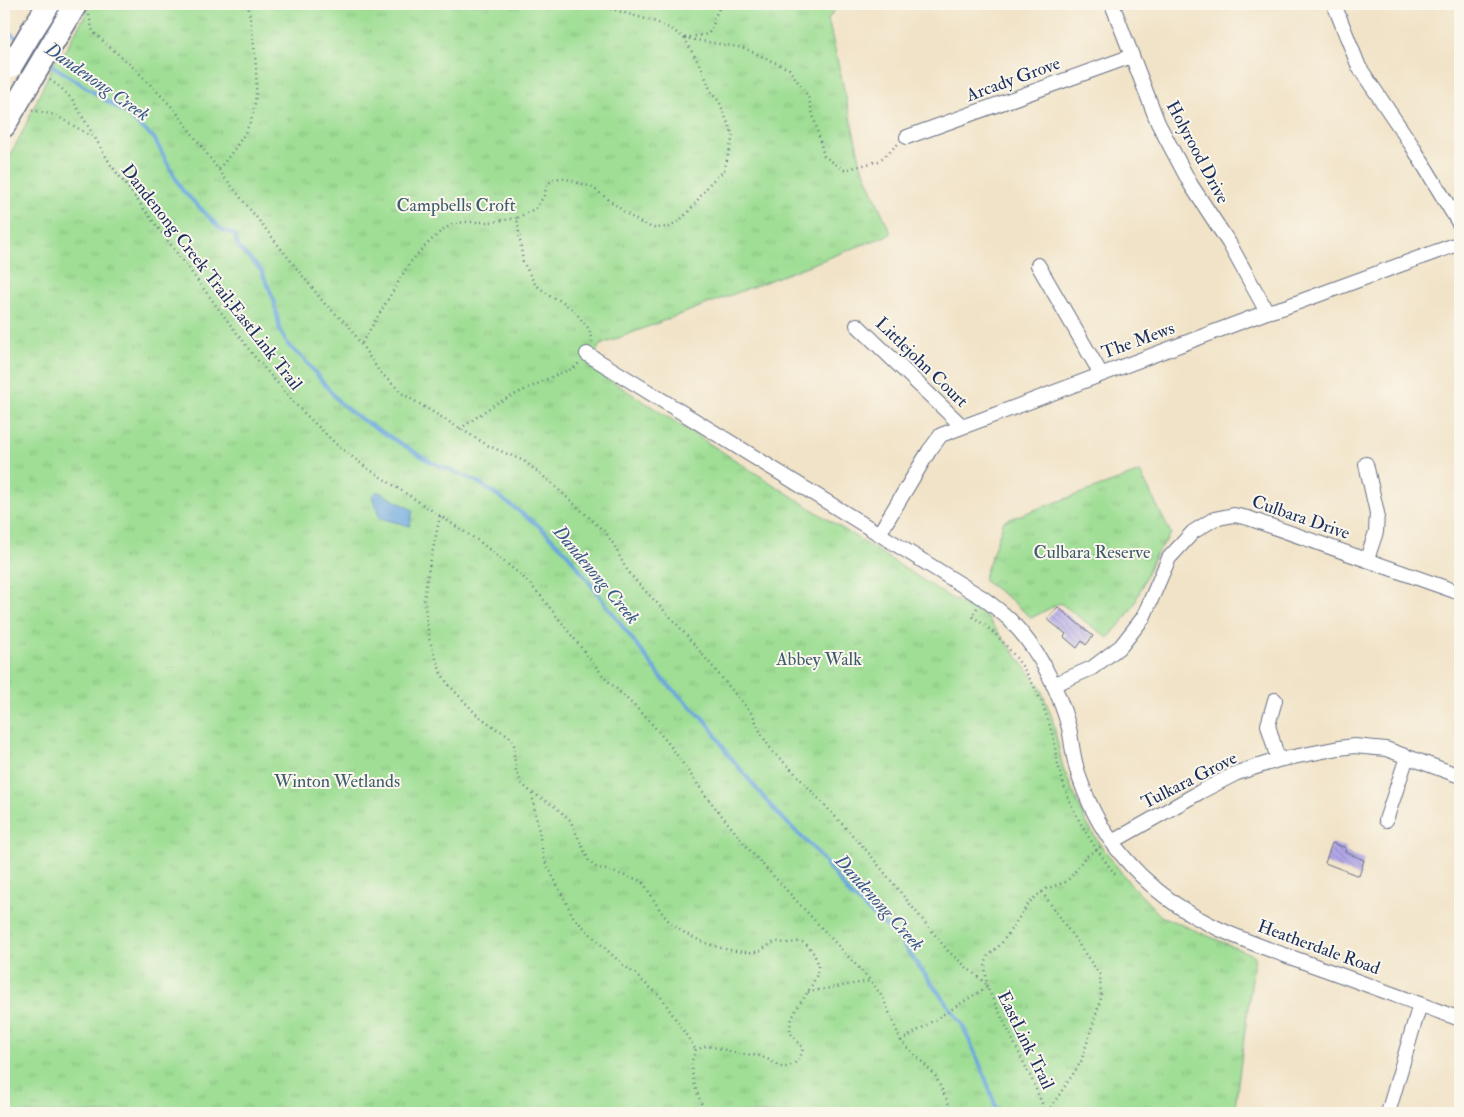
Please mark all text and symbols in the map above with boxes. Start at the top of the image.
water label: Dandenong Creek [40,36,154,127]
street label: Arcady Grove [962,52,1064,108]
street label: Holyrood Drive [1161,97,1235,208]
street label: Dandenong Creek Trail;EastLink Trail [116,160,307,395]
park label: Campbells Croft [396,194,516,217]
street label: Littlejohn Court [870,312,973,413]
street label: The Mews [1099,317,1178,364]
street label: Culbara Drive [1249,490,1353,545]
water label: Dandenong Creek [547,519,645,629]
park label: Culbara Reserve [1034,541,1151,564]
park label: Abbey Walk [775,648,862,671]
street label: Tulkara Grove [1137,746,1241,814]
park label: Winton Wetlands [273,770,400,793]
water label: Dandenong Creek [829,849,929,956]
street label: Heatherdale Road [1254,915,1383,980]
street label: EastLink Trail [992,987,1059,1094]

